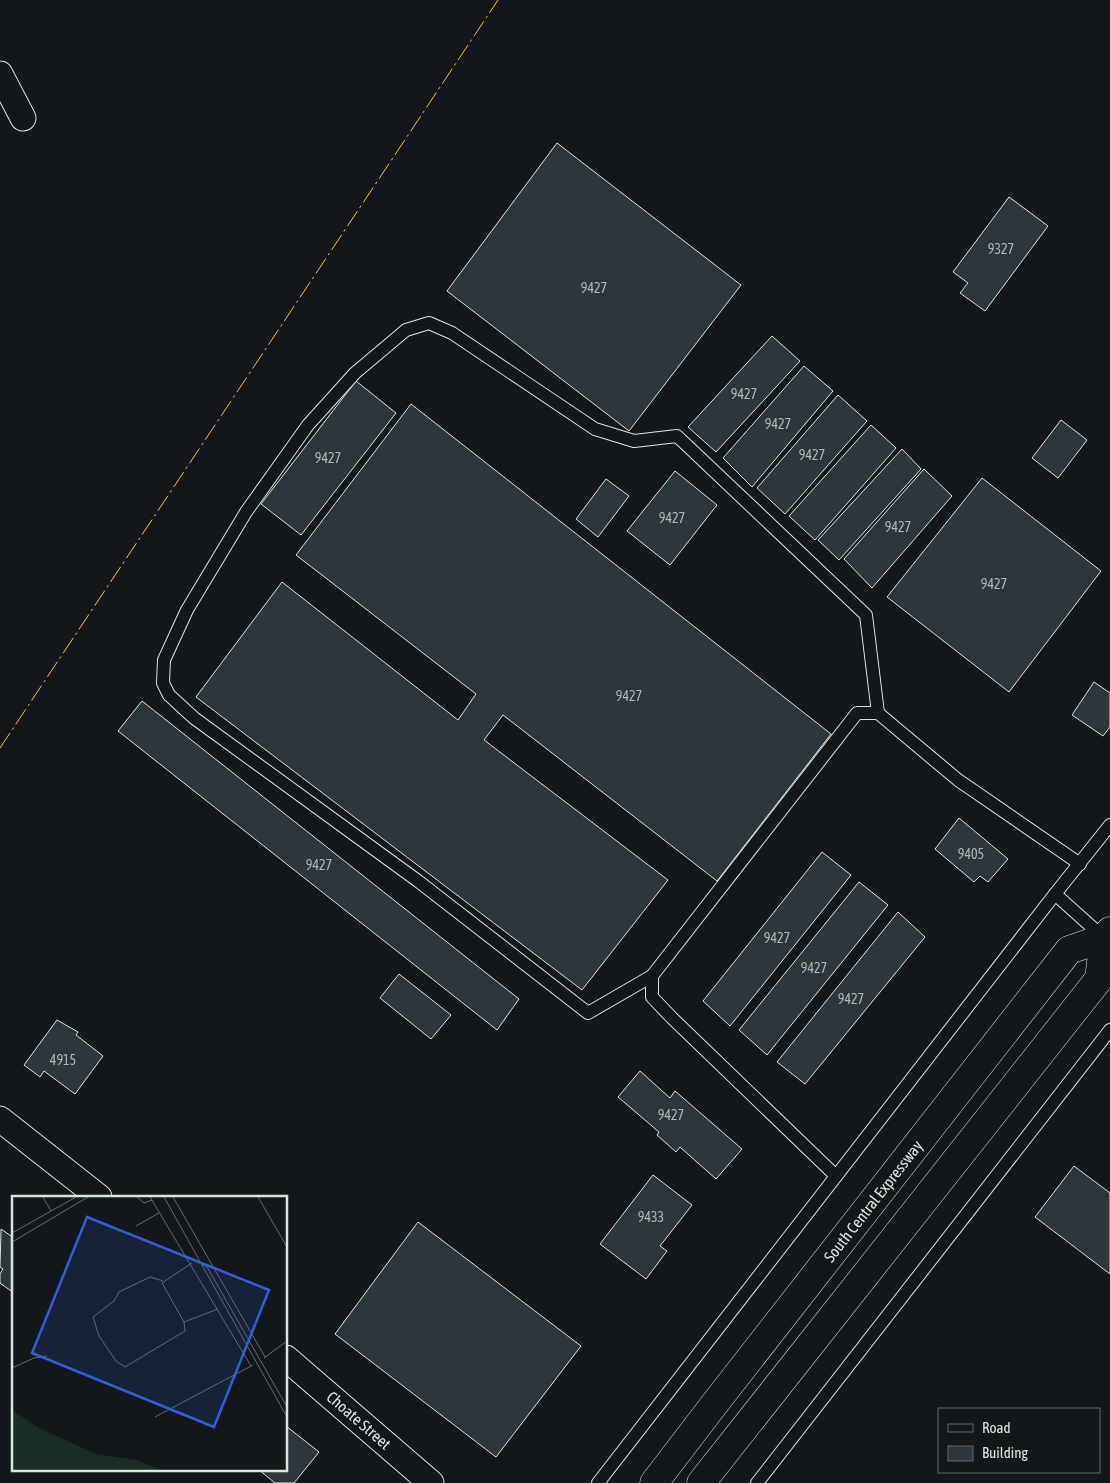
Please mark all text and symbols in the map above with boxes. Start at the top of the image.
house number: 9327 [988,241,1014,257]
house number: 9427 [581,280,607,296]
house number: 9427 [731,386,757,402]
house number: 9427 [765,416,791,432]
house number: 9427 [799,447,825,463]
house number: 9427 [315,450,341,466]
house number: 9427 [659,510,685,526]
house number: 9427 [885,519,911,535]
house number: 9427 [981,576,1007,592]
house number: 9427 [616,688,642,704]
house number: 9405 [958,846,984,862]
house number: 9427 [306,857,332,873]
house number: 9427 [764,930,790,946]
house number: 9427 [801,960,827,976]
house number: 9427 [838,991,864,1007]
house number: 4915 [50,1052,76,1068]
house number: 9427 [658,1107,684,1123]
street label: South Central Expressway [820,1136,927,1266]
inset map [12,1196,288,1470]
house number: 9433 [638,1209,664,1225]
street label: Choate Street [323,1387,395,1453]
legend [938,1408,1100,1473]
text: Road [982,1419,1011,1436]
text: Building [982,1444,1028,1461]

